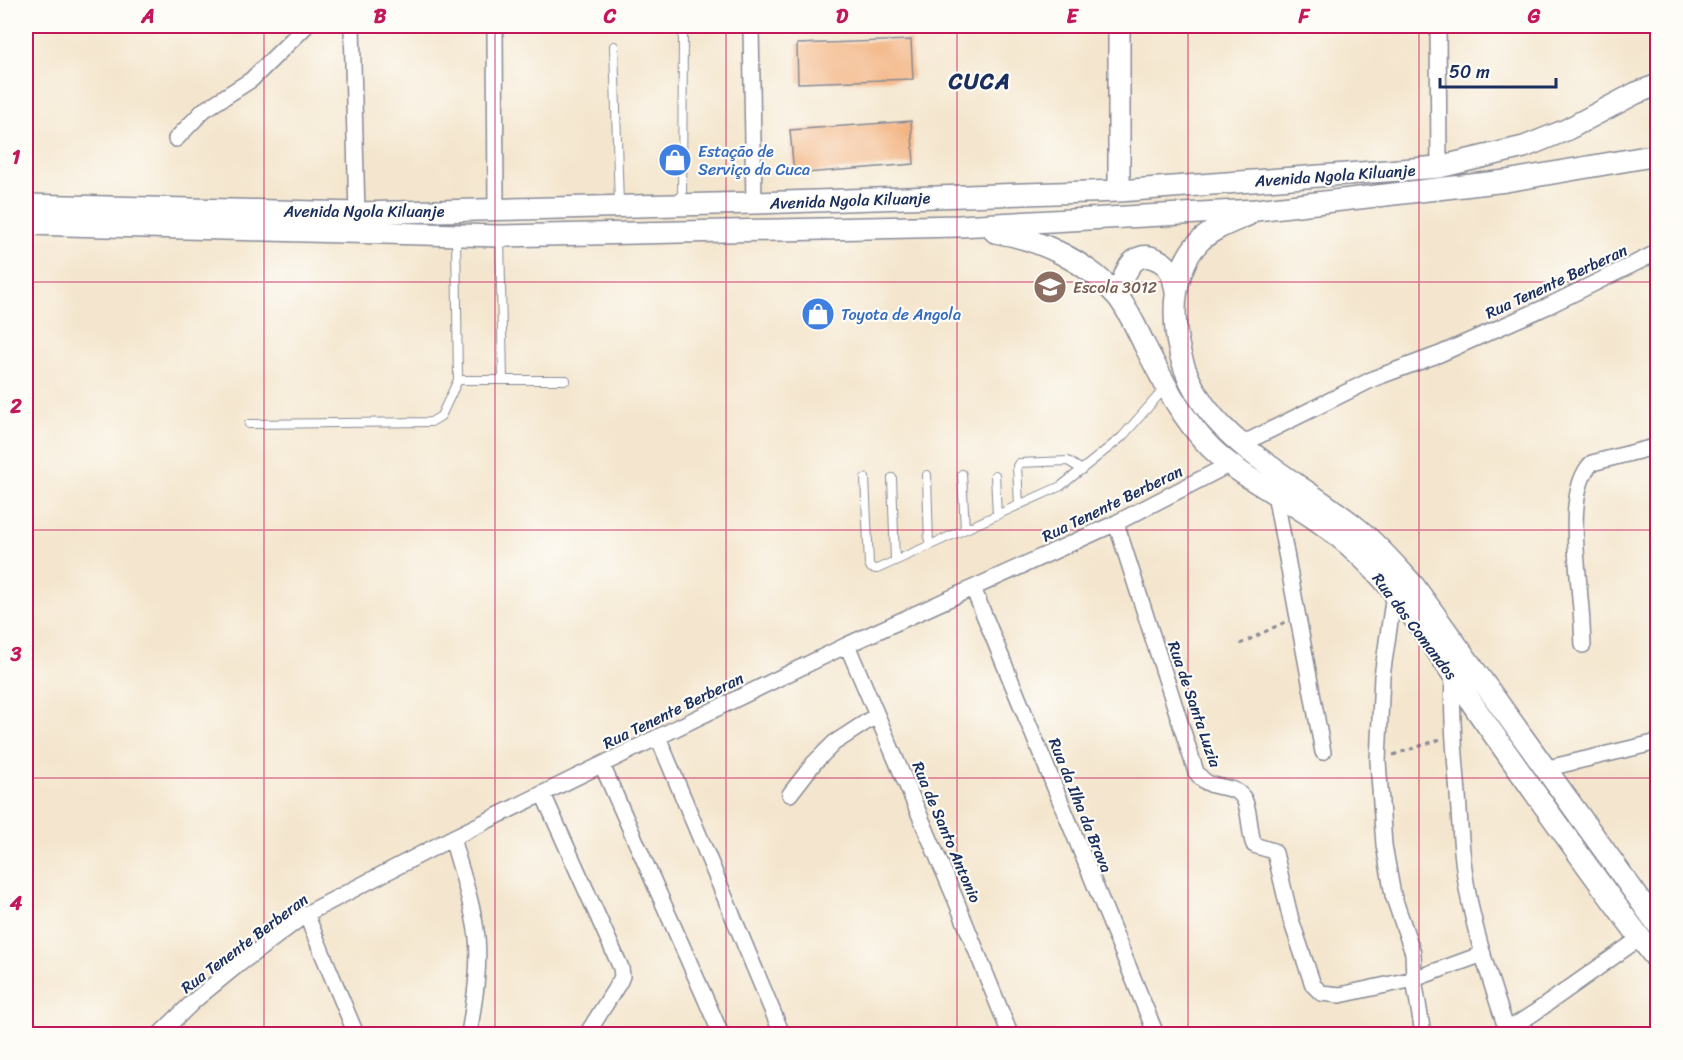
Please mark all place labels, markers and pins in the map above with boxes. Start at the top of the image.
place label: Estação de Serviço da Cuca [698,137,810,184]
shop icon: Estação de Serviço da Cuca [657,142,693,178]
school or university icon: Escola 3012 [1032,269,1068,305]
place label: Escola 3012 [1073,273,1157,302]
shop icon: Toyota de Angola [800,296,836,332]
place label: Toyota de Angola [841,300,961,329]

